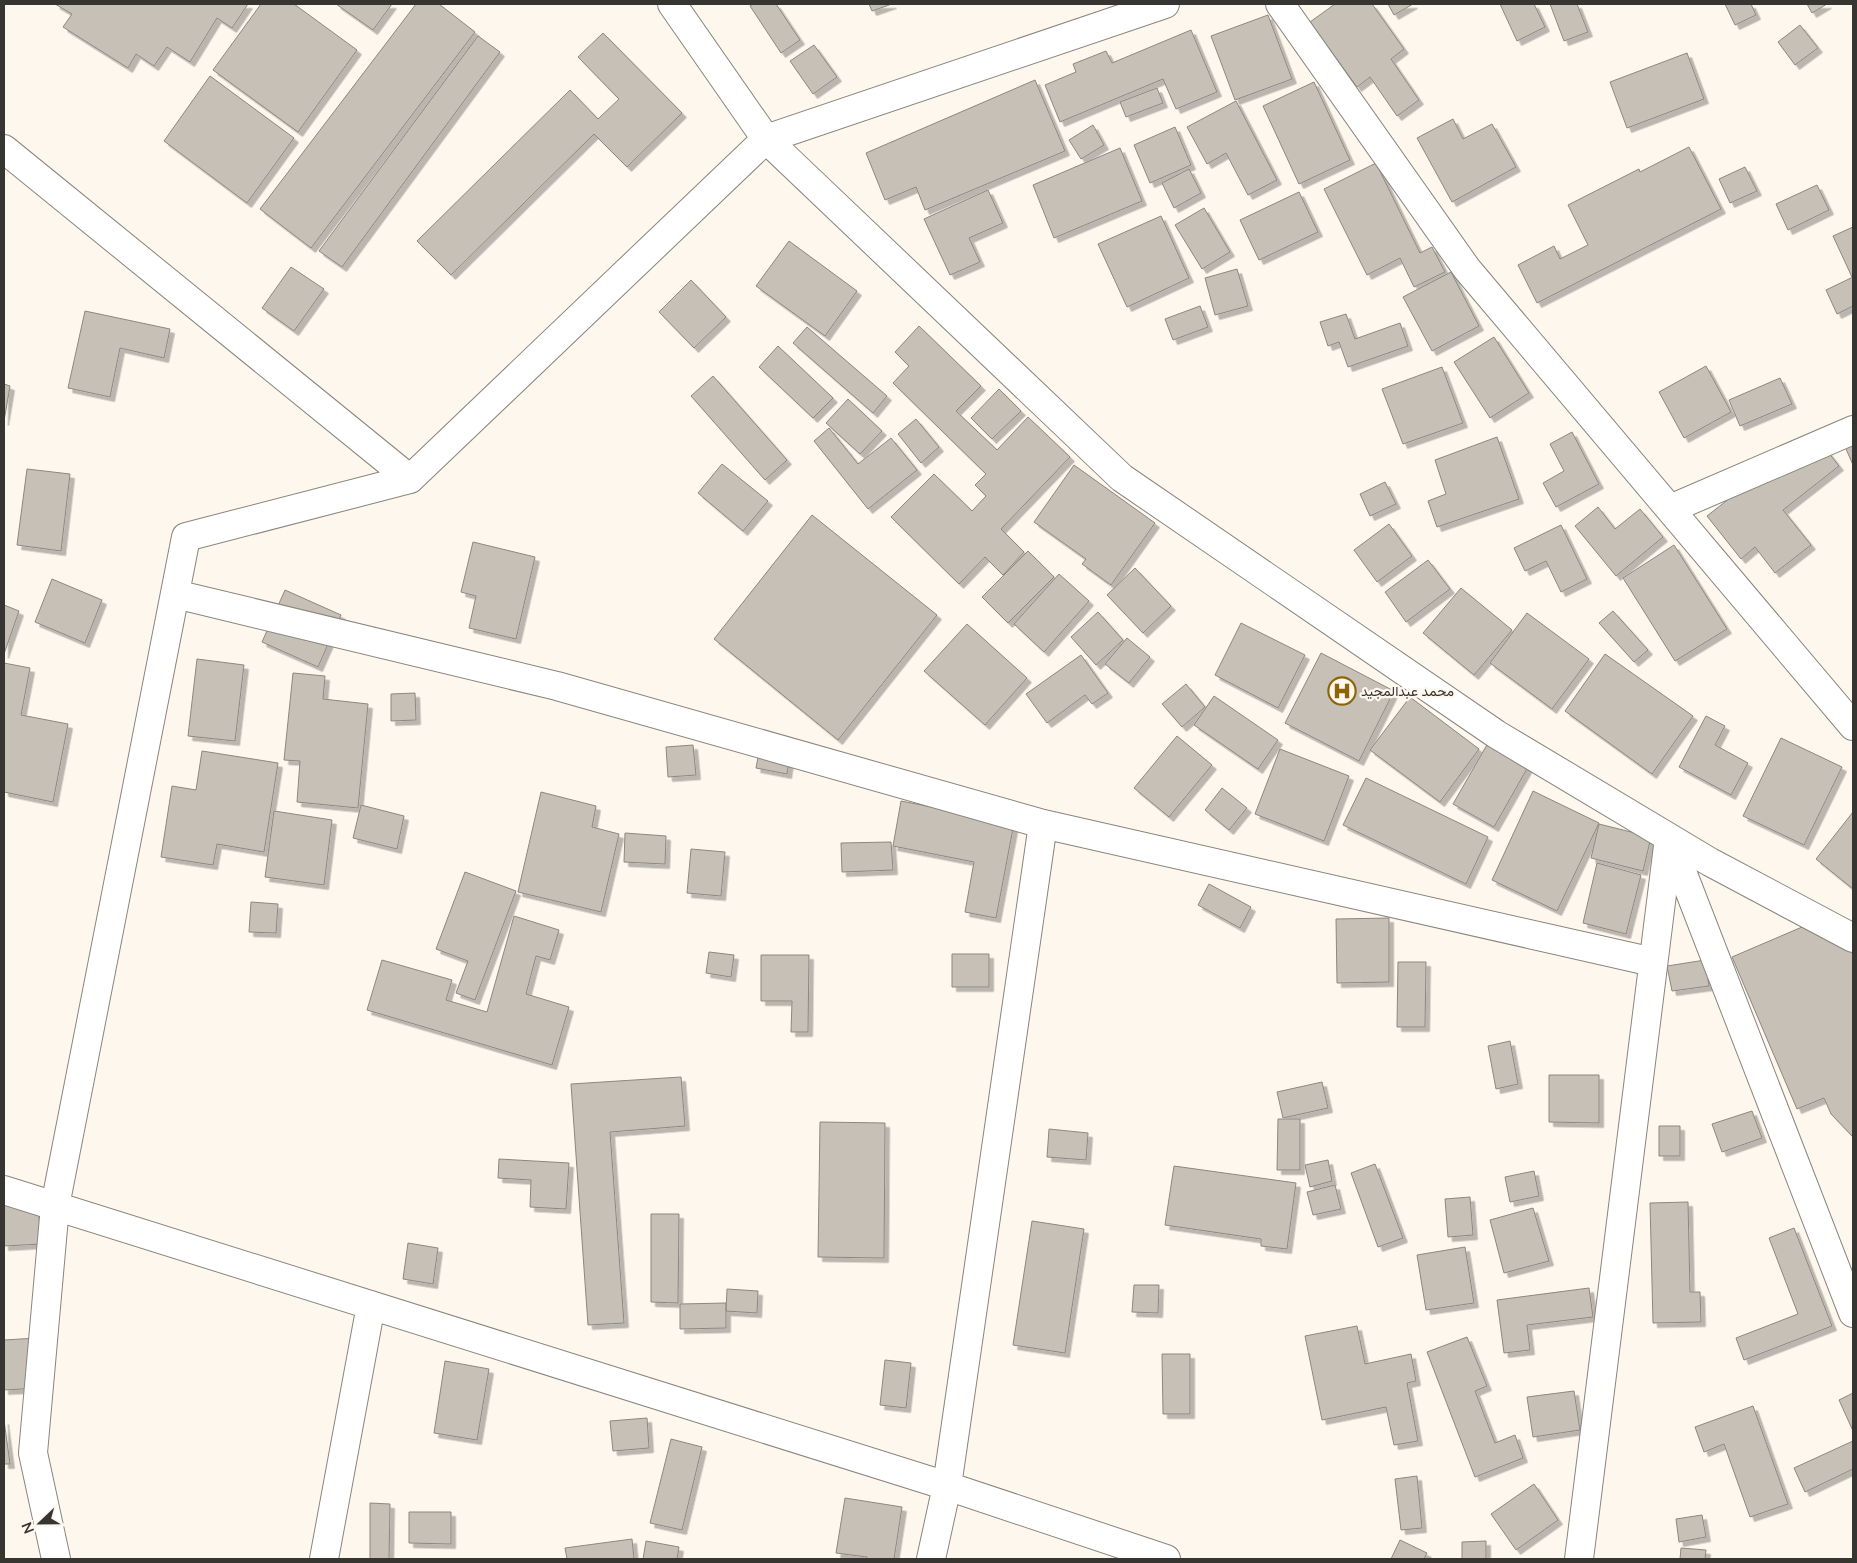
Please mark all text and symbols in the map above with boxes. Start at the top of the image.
hospital icon: محمد عبدالمجيد [1327,676,1357,706]
place label: محمد عبدالمجيد [1361,682,1454,700]
north arrow [15,1498,65,1548]
text: N [18,1520,37,1536]

